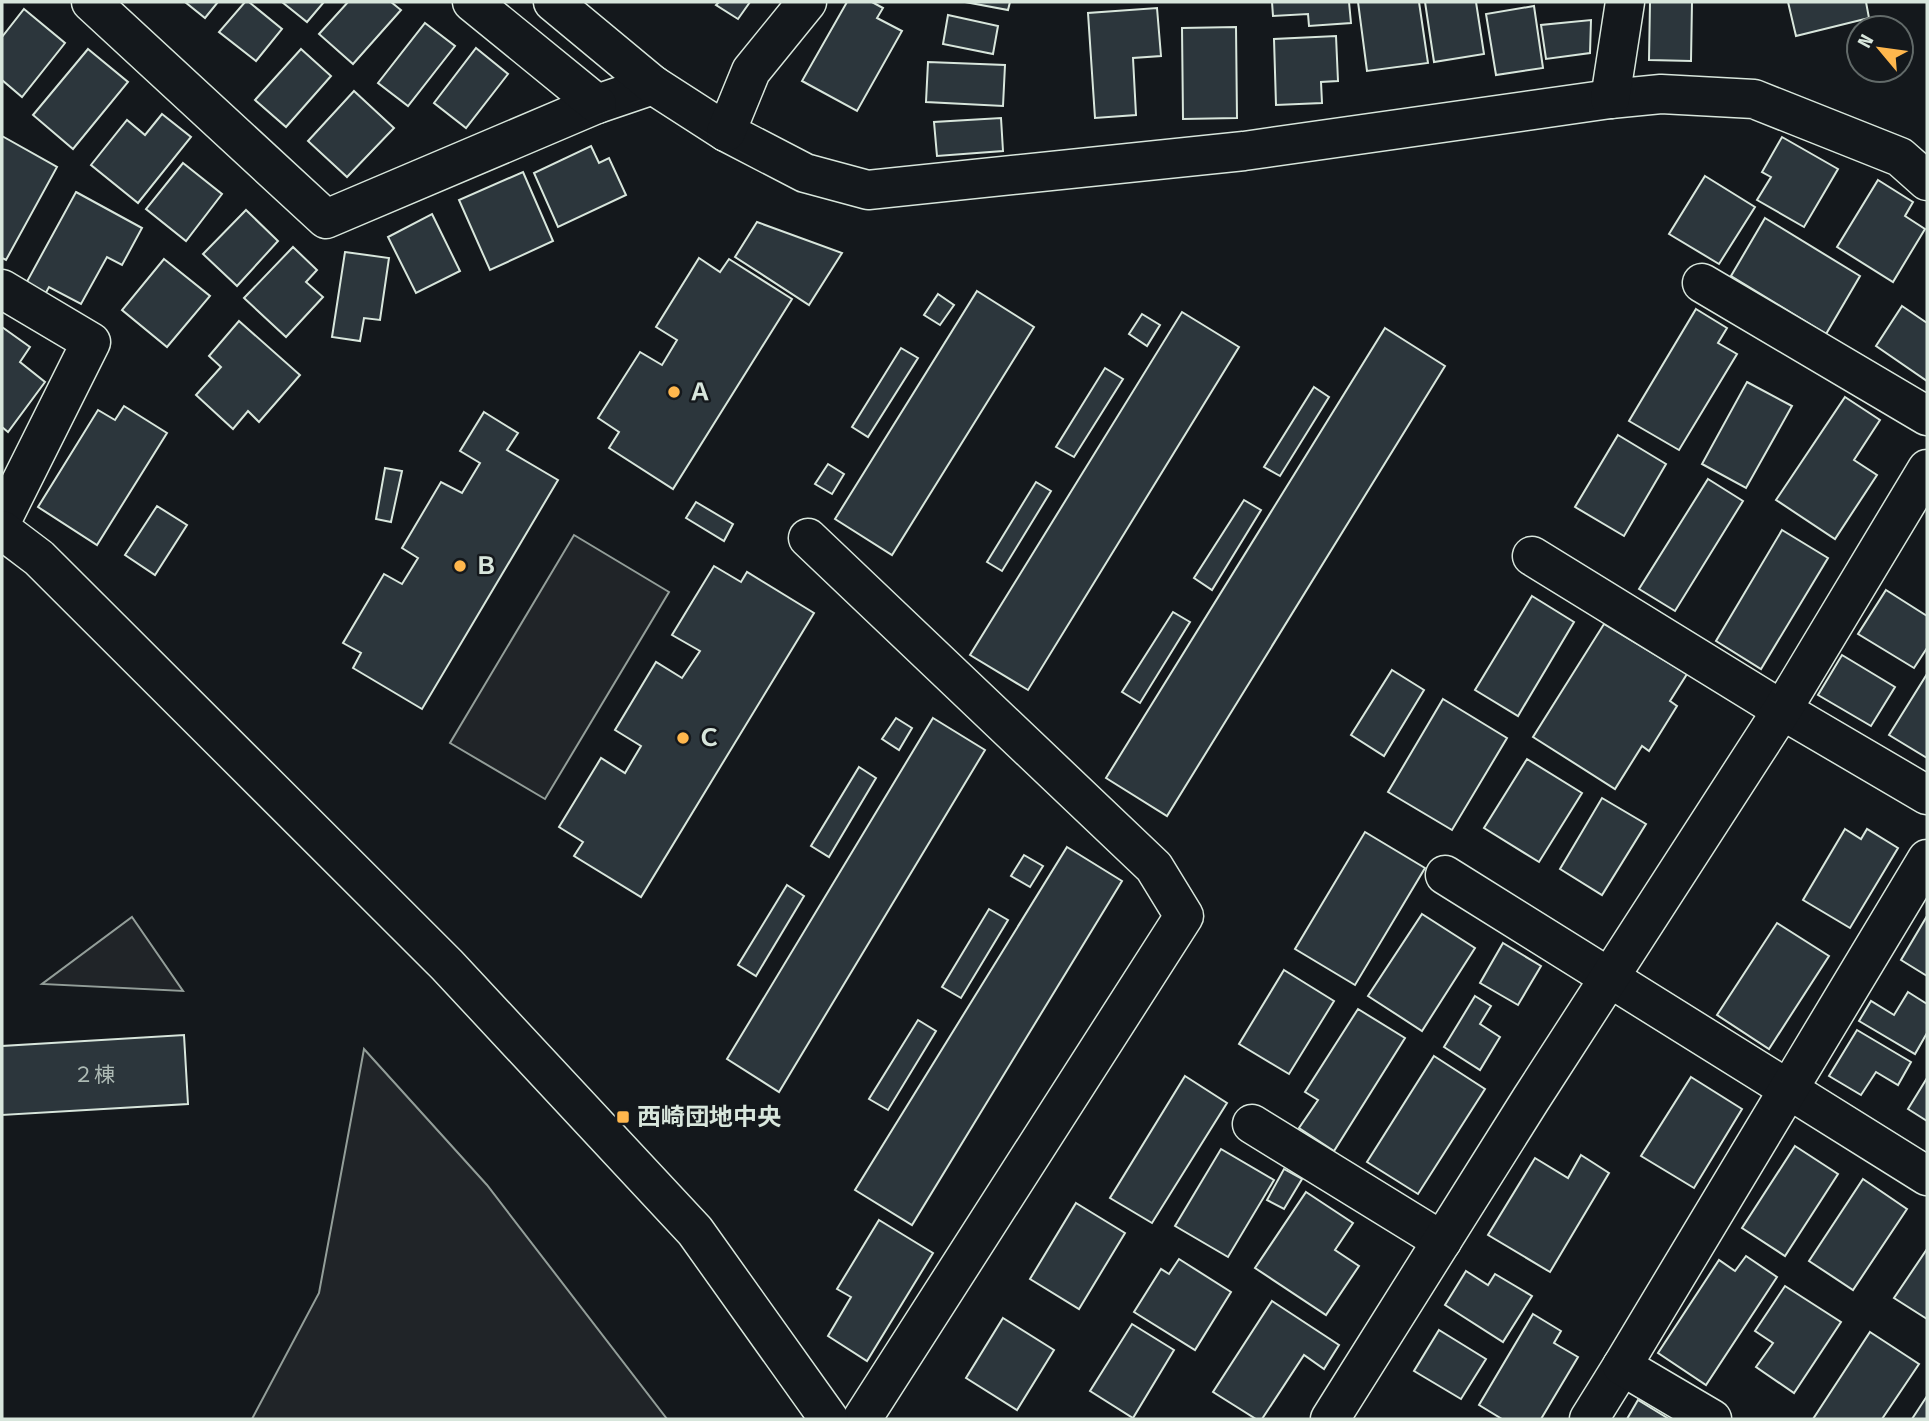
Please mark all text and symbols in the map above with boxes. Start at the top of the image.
north arrow [1845,14,1915,84]
text: N [1853,30,1878,52]
place label: Ａ [688,378,712,406]
marker: Ａ [666,384,682,400]
place label: Ｂ [474,552,498,580]
marker: Ｂ [452,558,468,574]
place label: Ｃ [697,724,721,752]
marker: Ｃ [675,730,691,746]
house number: ２棟 [73,1062,115,1088]
place label: 西崎団地中央 [637,1103,781,1131]
marker: 西崎団地中央 [615,1109,631,1125]

